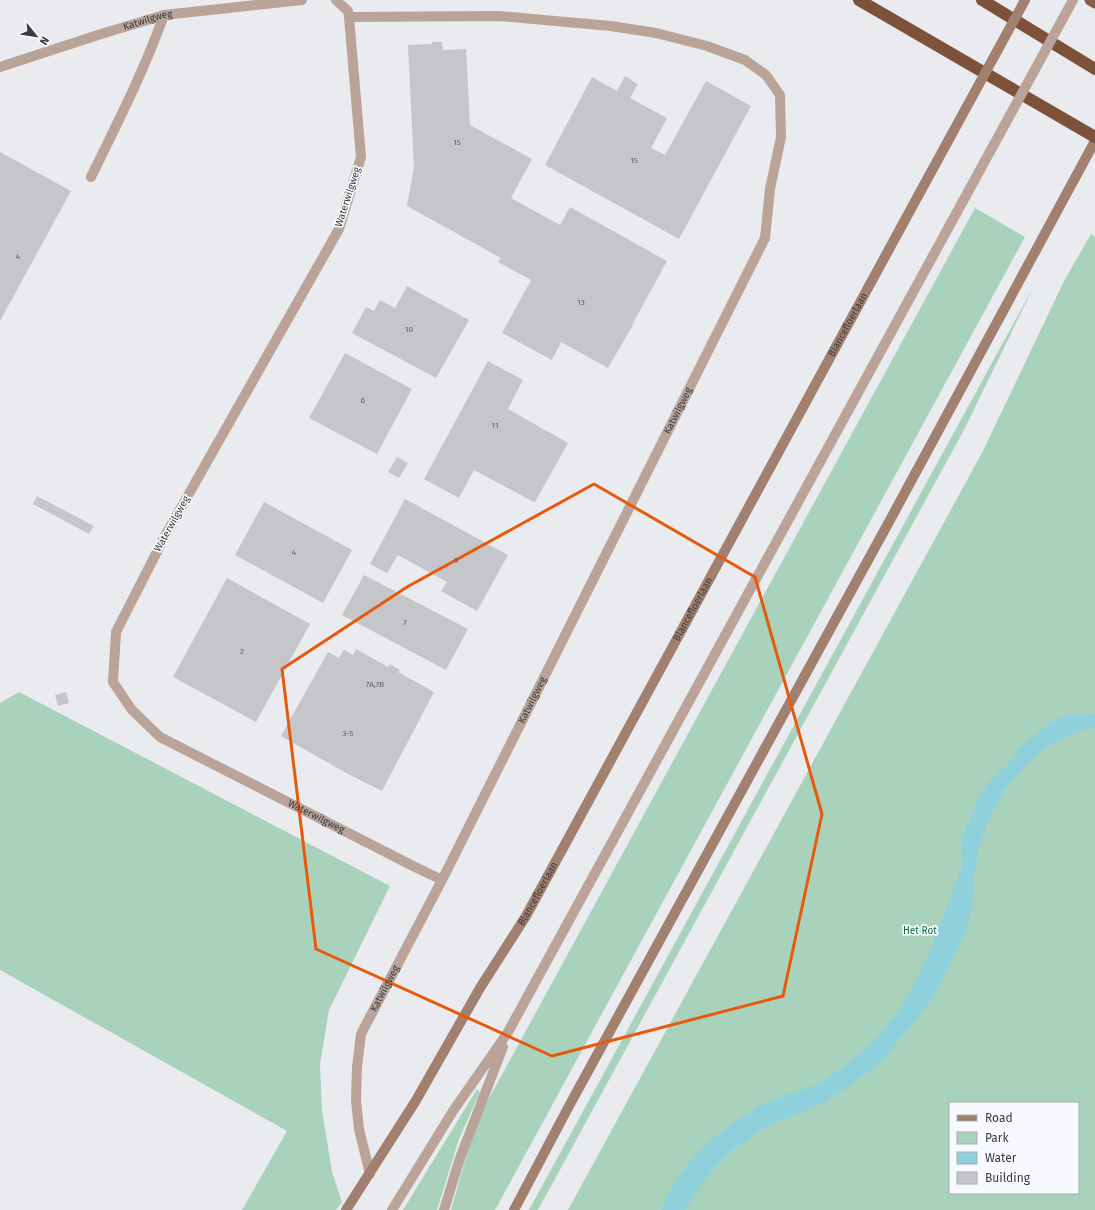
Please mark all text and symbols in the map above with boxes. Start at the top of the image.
street label: Katwilgweg [122,8,174,33]
north arrow [16,16,56,56]
text: N [37,34,52,47]
house number: 15 [453,138,461,147]
house number: 15 [630,156,638,165]
street label: Waterwilgweg [333,165,364,228]
house number: 4 [16,252,21,261]
street label: Blancefloerlaan [826,291,870,359]
house number: 13 [577,298,585,307]
house number: 10 [405,325,413,334]
street label: Katwilgweg [661,385,695,436]
house number: 6 [361,396,365,405]
house number: 11 [492,421,498,430]
street label: Waterwilgweg [152,493,193,554]
house number: 4 [292,548,297,557]
house number: 9 [454,556,458,565]
street label: Blancefloerlaan [671,575,715,643]
house number: 7 [403,618,407,627]
house number: 2 [240,647,244,656]
street label: Katwilgweg [516,674,550,726]
house number: 7A,7B [366,680,384,689]
house number: 3-5 [342,729,354,738]
street label: Waterwilgweg [286,797,347,836]
street label: Blancefloerlaan [515,860,560,928]
park label: Het Rot [903,925,937,937]
street label: Katwilgweg [368,963,402,1014]
legend [949,1102,1079,1194]
text: Road [985,1111,1013,1125]
text: Park [985,1131,1009,1145]
text: Water [985,1151,1017,1165]
text: Building [985,1171,1031,1185]

